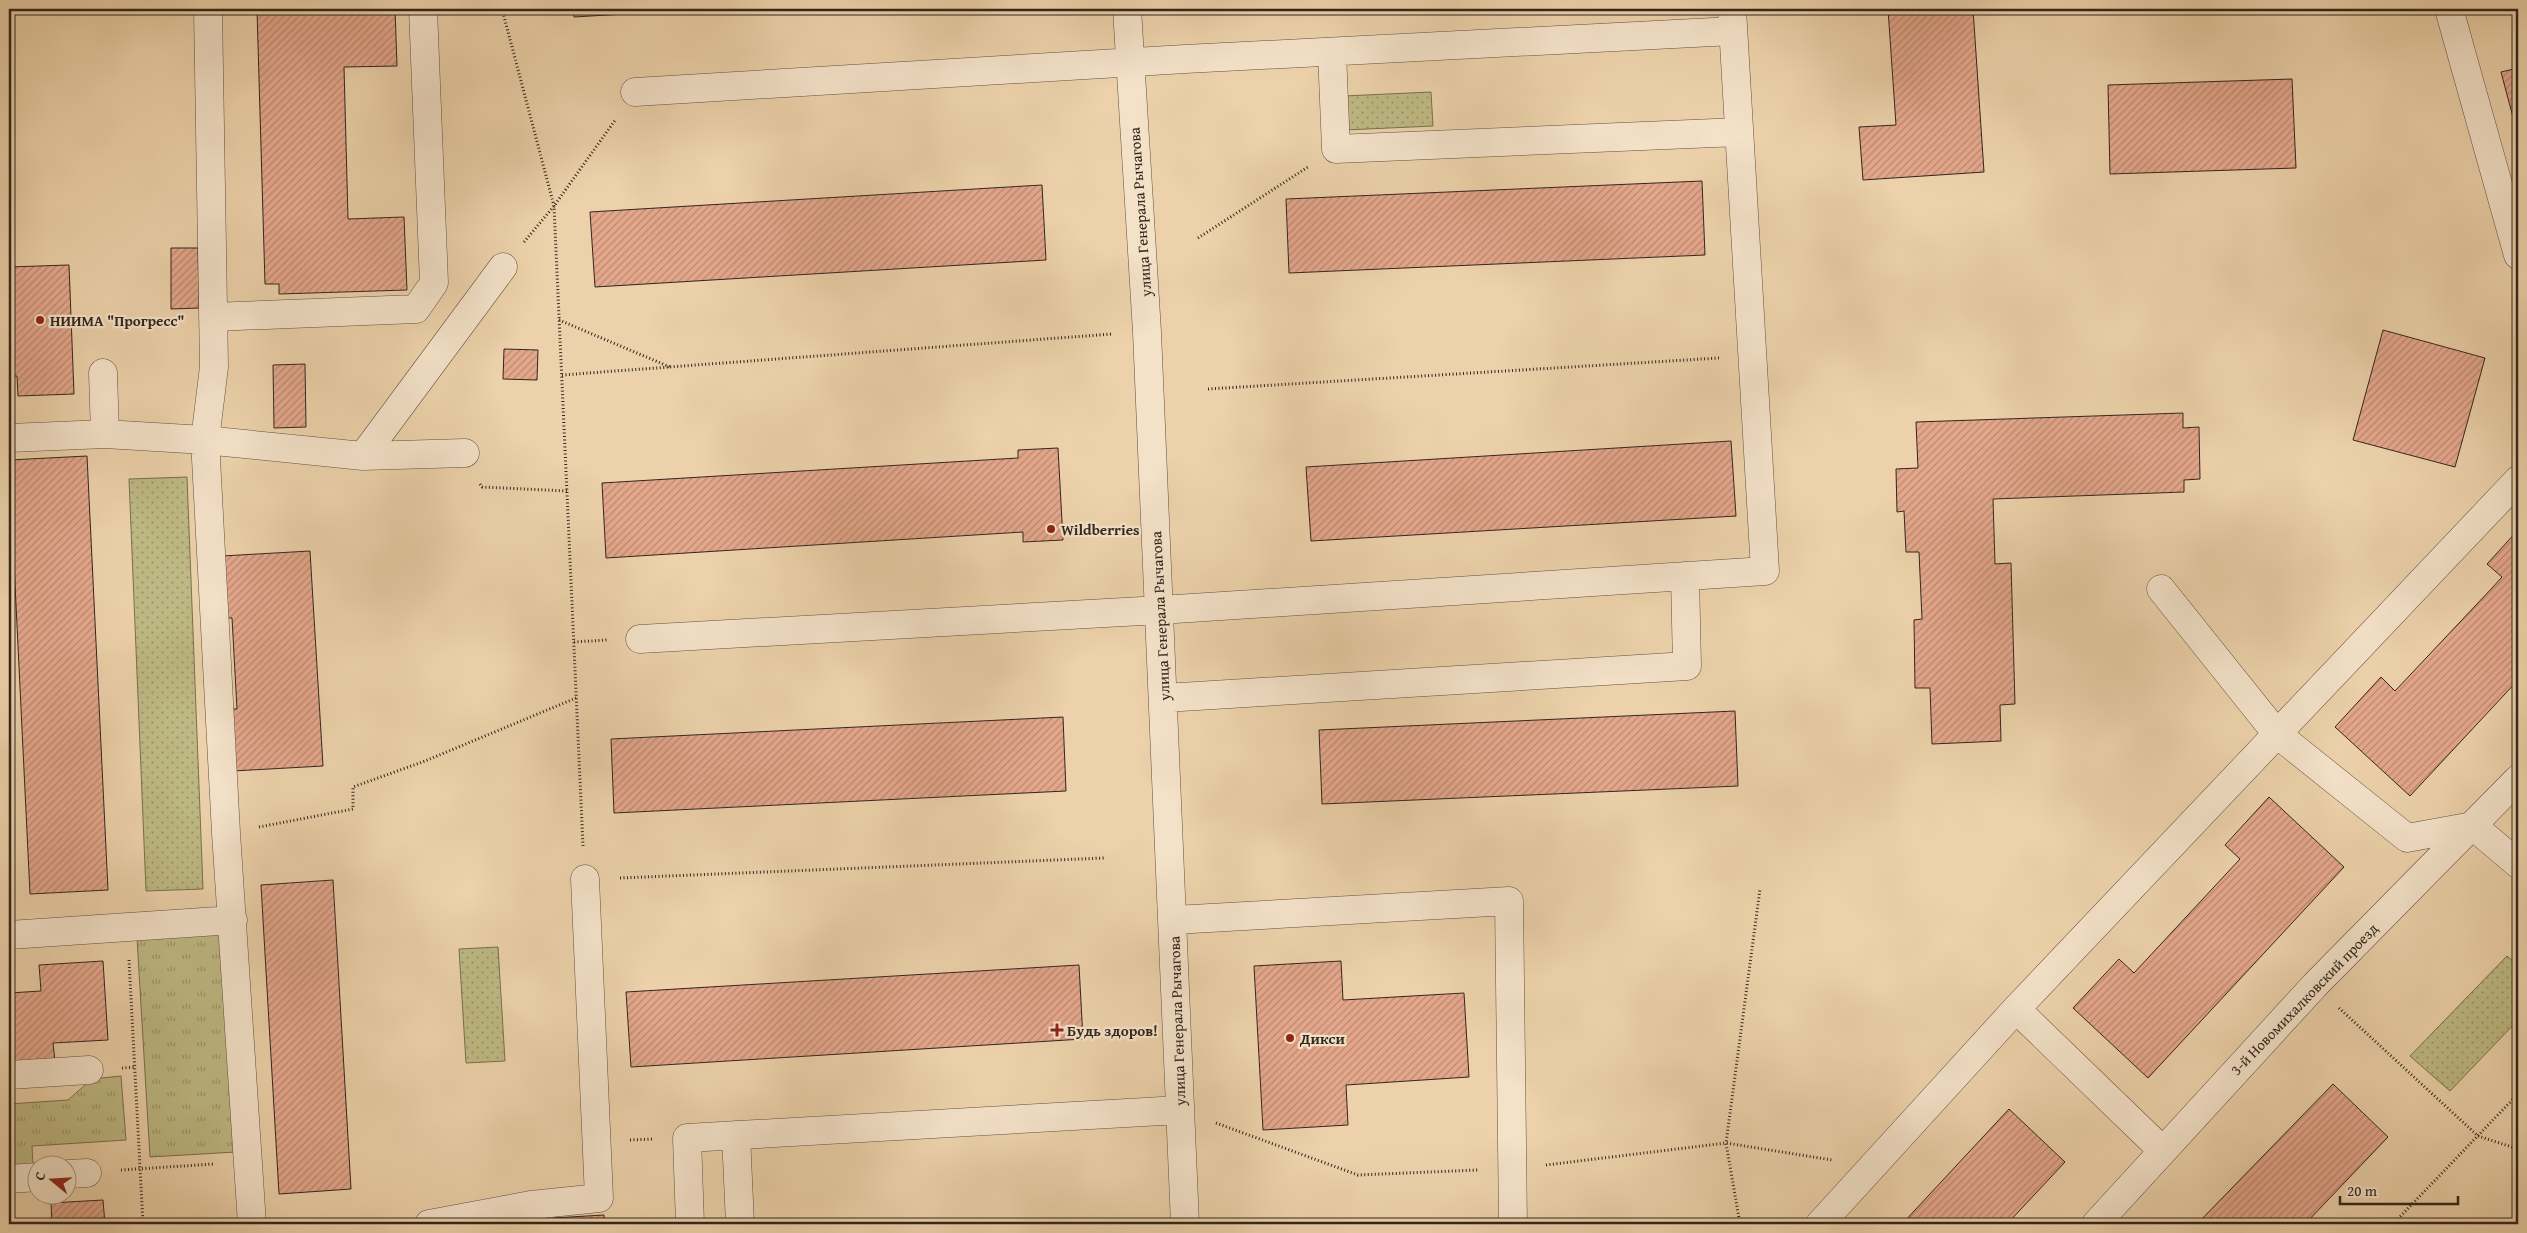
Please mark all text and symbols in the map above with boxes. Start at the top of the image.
street label: улица Генерала Рычагова [1124,126,1156,299]
place label: НИИМА "Прогресс" [50,310,185,331]
marker: НИИМА "Прогресс" [34,314,46,326]
place label: Wildberries [1061,519,1139,540]
marker: Wildberries [1045,523,1057,535]
street label: улица Генерала Рычагова [1145,530,1175,702]
street label: 3-й Новомихалковский проезд [2226,918,2382,1080]
street label: улица Генерала Рычагова [1164,935,1190,1107]
place label: Будь здоров! [1067,1020,1158,1041]
marker: Будь здоров! [1051,1024,1063,1036]
place label: Дикси [1299,1028,1345,1049]
marker: Дикси [1284,1032,1296,1044]
north arrow [28,1156,78,1206]
text: С [29,1169,50,1183]
scale bar [2340,1173,2457,1205]
text: 20 m [2347,1180,2378,1201]

